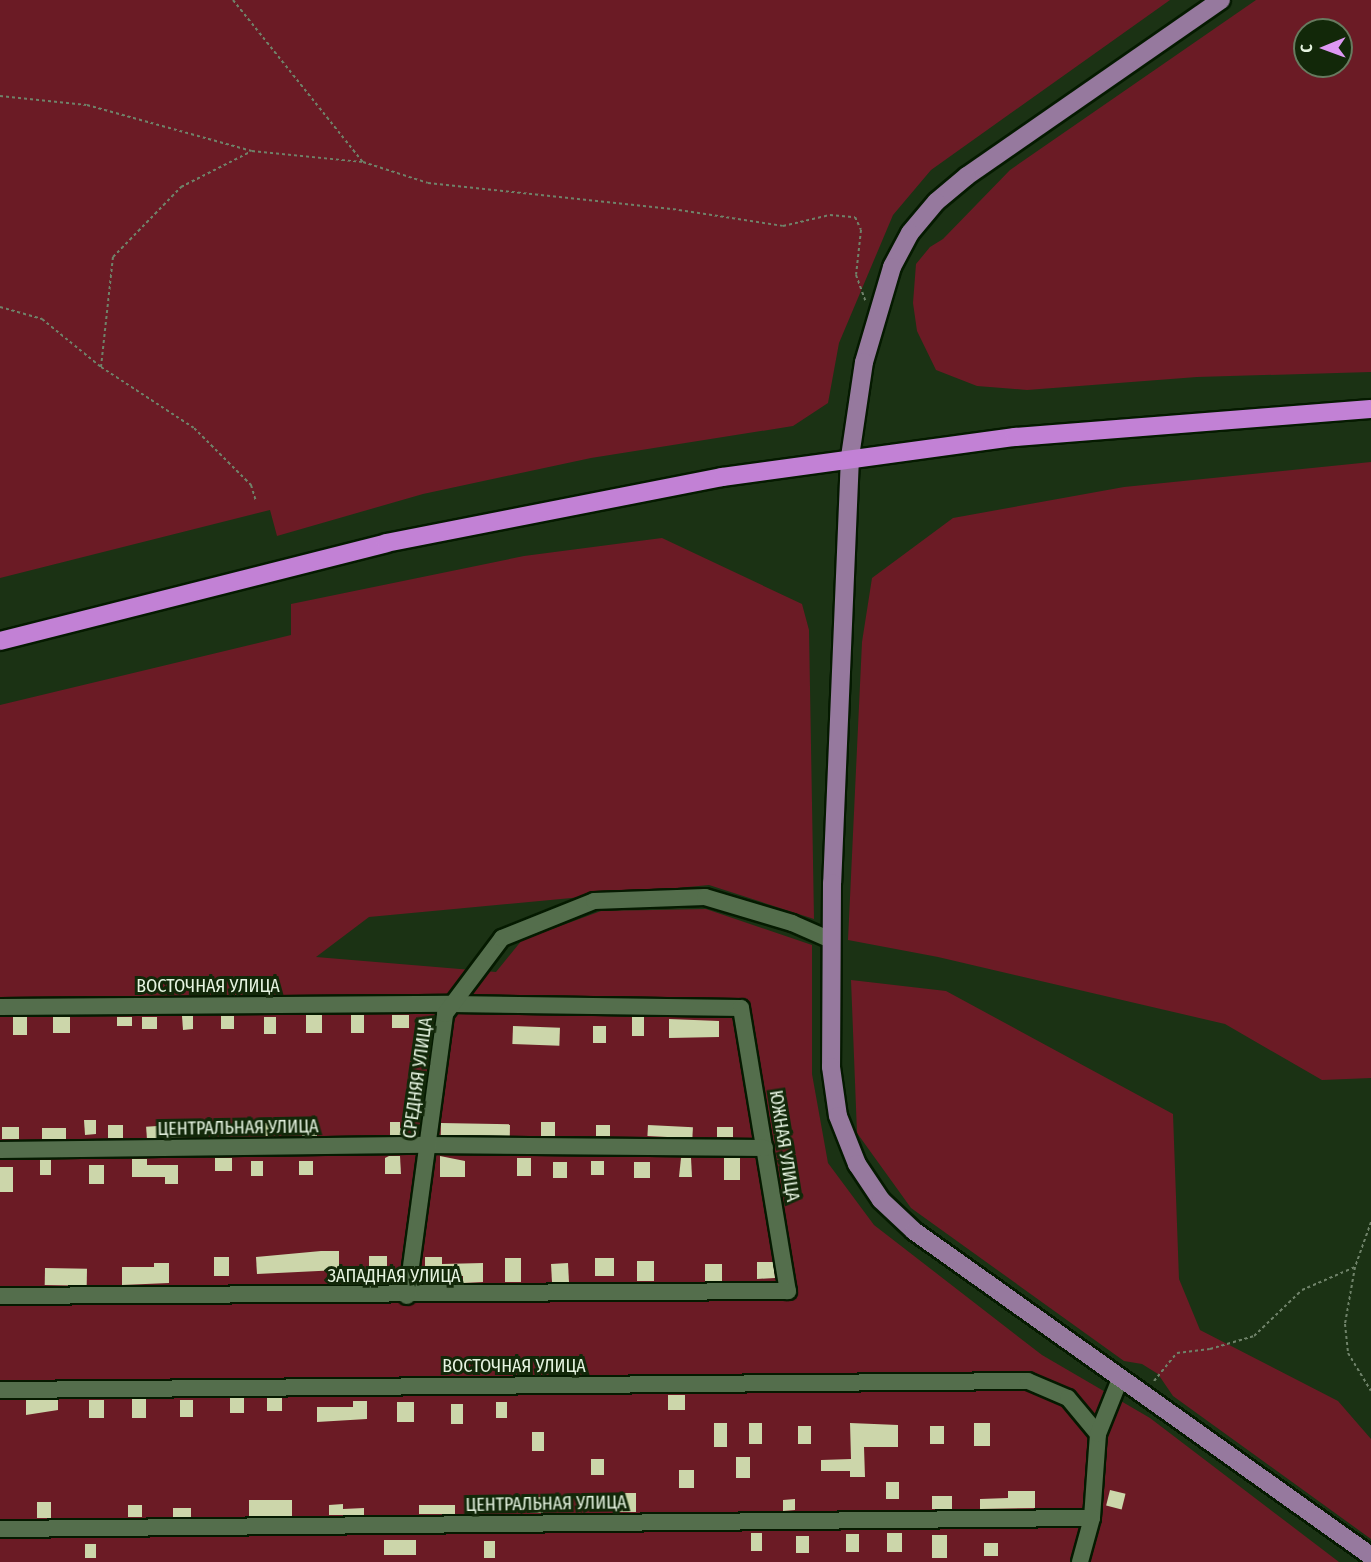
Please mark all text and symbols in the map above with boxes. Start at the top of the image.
north arrow [1293,18,1353,78]
text: С [1297,44,1316,53]
street label: ВОСТОЧНАЯ УЛИЦА [136,975,280,997]
street label: СРЕДНЯЯ УЛИЦА [399,1016,437,1140]
street label: ЮЖНАЯ УЛИЦА [765,1089,803,1203]
street label: ЦЕНТРАЛЬНАЯ УЛИЦА [157,1116,319,1140]
street label: ЗАПАДНАЯ УЛИЦА [328,1265,460,1287]
street label: ВОСТОЧНАЯ УЛИЦА [442,1355,586,1377]
street label: ЦЕНТРАЛЬНАЯ УЛИЦА [465,1492,627,1516]

